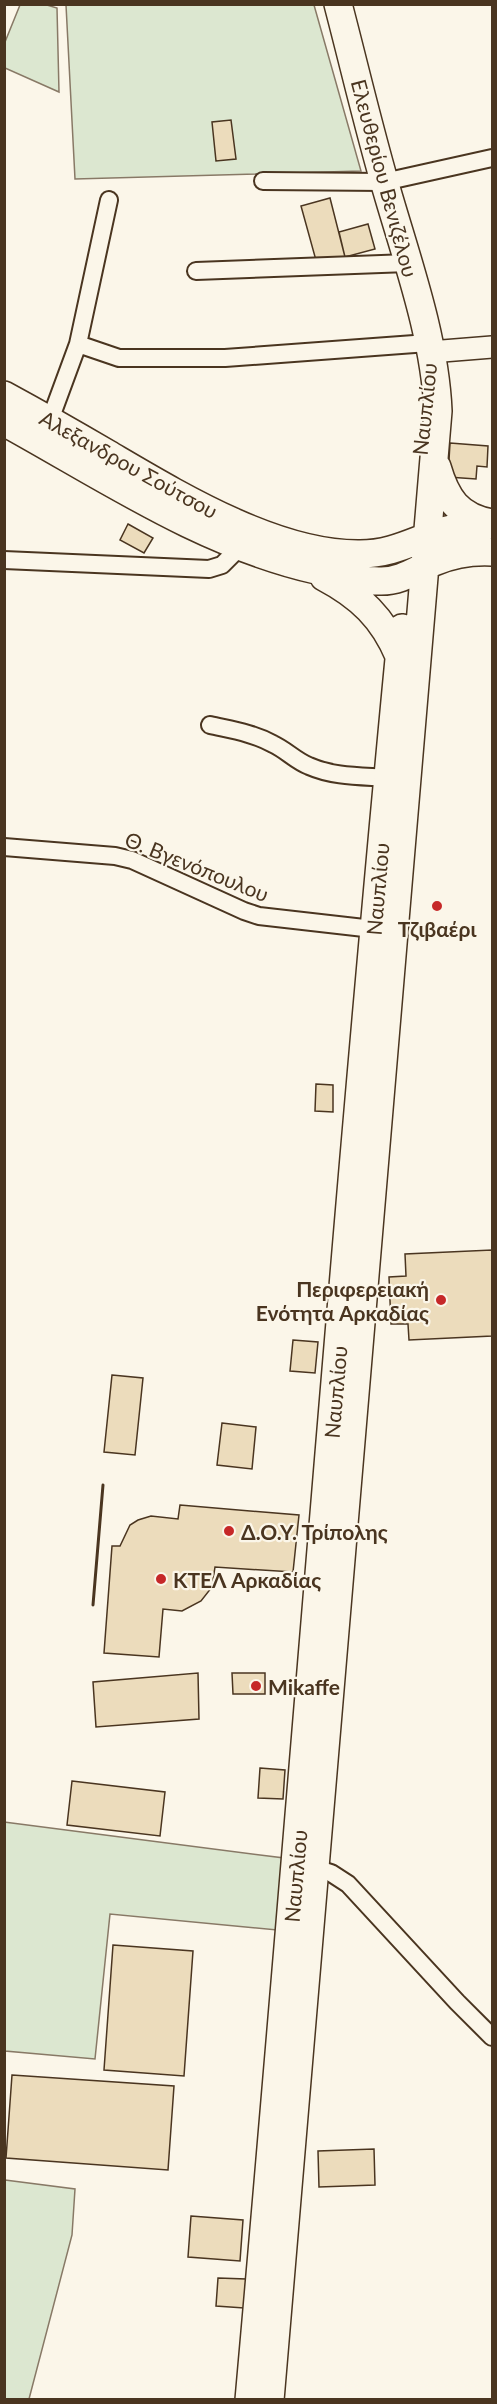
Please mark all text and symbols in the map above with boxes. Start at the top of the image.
street label: Ελευθερίου Βενιζέλου [347,76,423,280]
street label: Ναυπλίου [407,362,441,456]
street label: Αλεξανδρου Σούτσου [36,405,222,523]
street label: Θ. Βγενόπουλου [121,826,273,906]
street label: Ναυπλίου [361,842,393,936]
marker: Τζιβαέρι [430,899,444,913]
place label: Τζιβαέρι [398,916,476,941]
place label: Περιφερειακή Ενότητα Αρκαδίας [256,1276,429,1325]
marker: Περιφερειακή Ενότητα Αρκαδίας [434,1293,448,1307]
street label: Ναυπλίου [319,1345,351,1439]
place label: Δ.Ο.Υ. Τρίπολης [241,1519,388,1544]
marker: Δ.Ο.Υ. Τρίπολης [222,1524,236,1538]
place label: ΚΤΕΛ Αρκαδίας [173,1567,321,1592]
marker: ΚΤΕΛ Αρκαδίας [154,1572,168,1586]
place label: Mikaffe [268,1674,340,1699]
marker: Mikaffe [249,1679,263,1693]
street label: Ναυπλίου [279,1829,311,1923]

